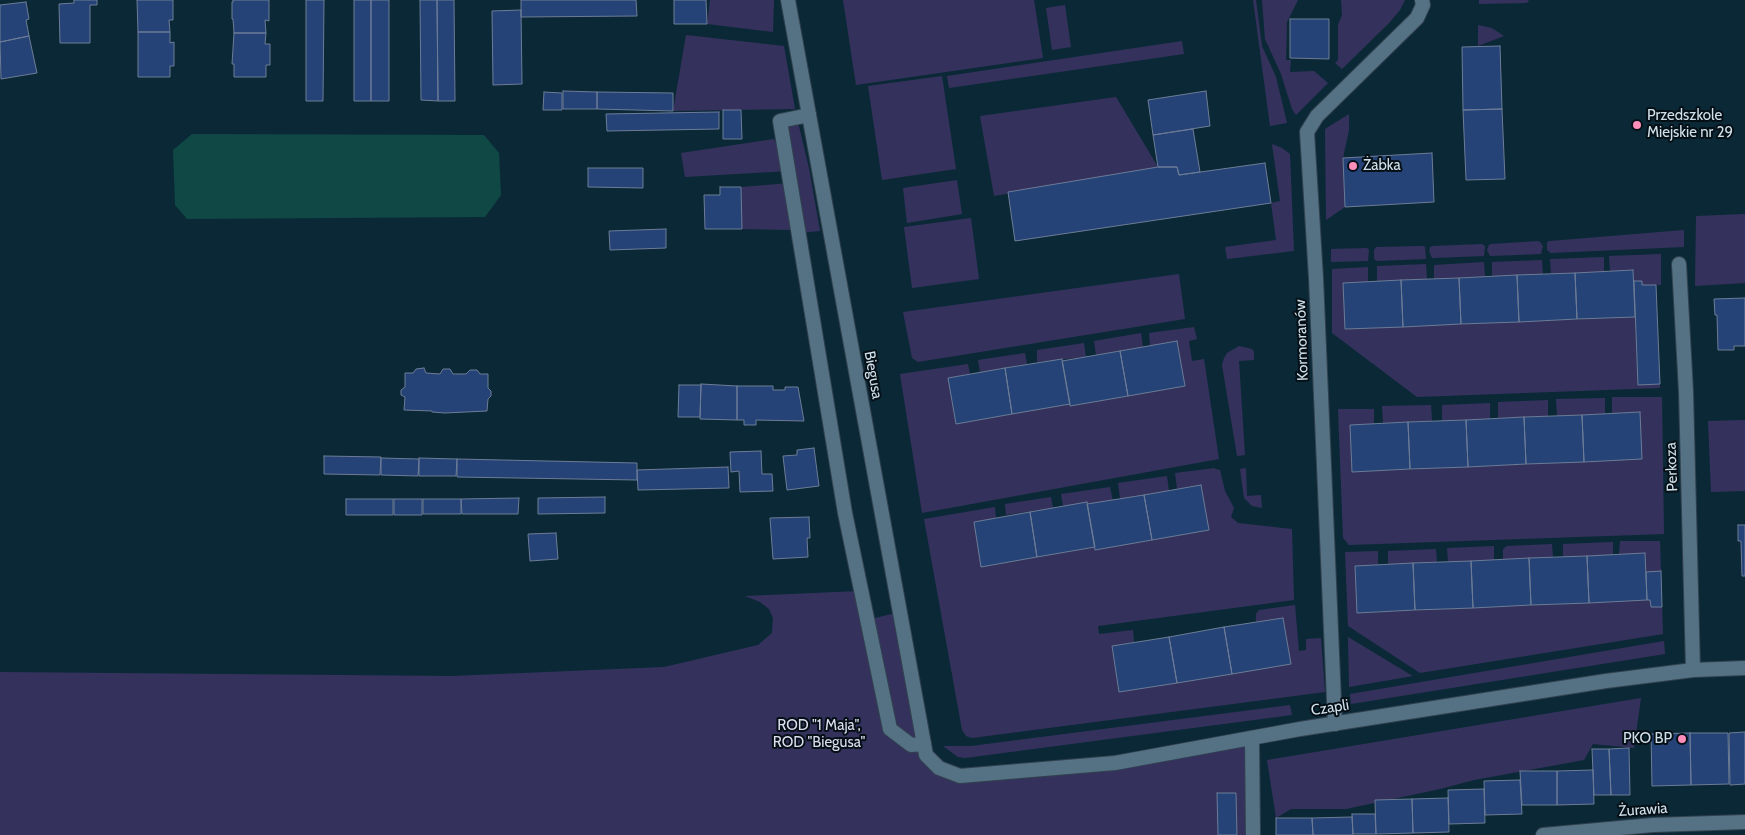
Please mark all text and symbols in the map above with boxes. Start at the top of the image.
place label: Przedszkole Miejskie nr 29 [1647,107,1733,142]
marker: Przedszkole Miejskie nr 29 [1631,119,1643,131]
place label: Żabka [1363,157,1401,175]
marker: Żabka [1347,160,1359,172]
street label: Kormoranów [1292,299,1312,381]
street label: Biegusa [860,350,886,400]
street label: Perkoza [1662,442,1682,492]
street label: Czapli [1310,696,1350,720]
park label: ROD "1 Maja", ROD "Biegusa" [773,717,865,752]
place label: PKO BP [1623,730,1672,748]
marker: PKO BP [1676,733,1688,745]
street label: Żurawia [1618,799,1668,821]

